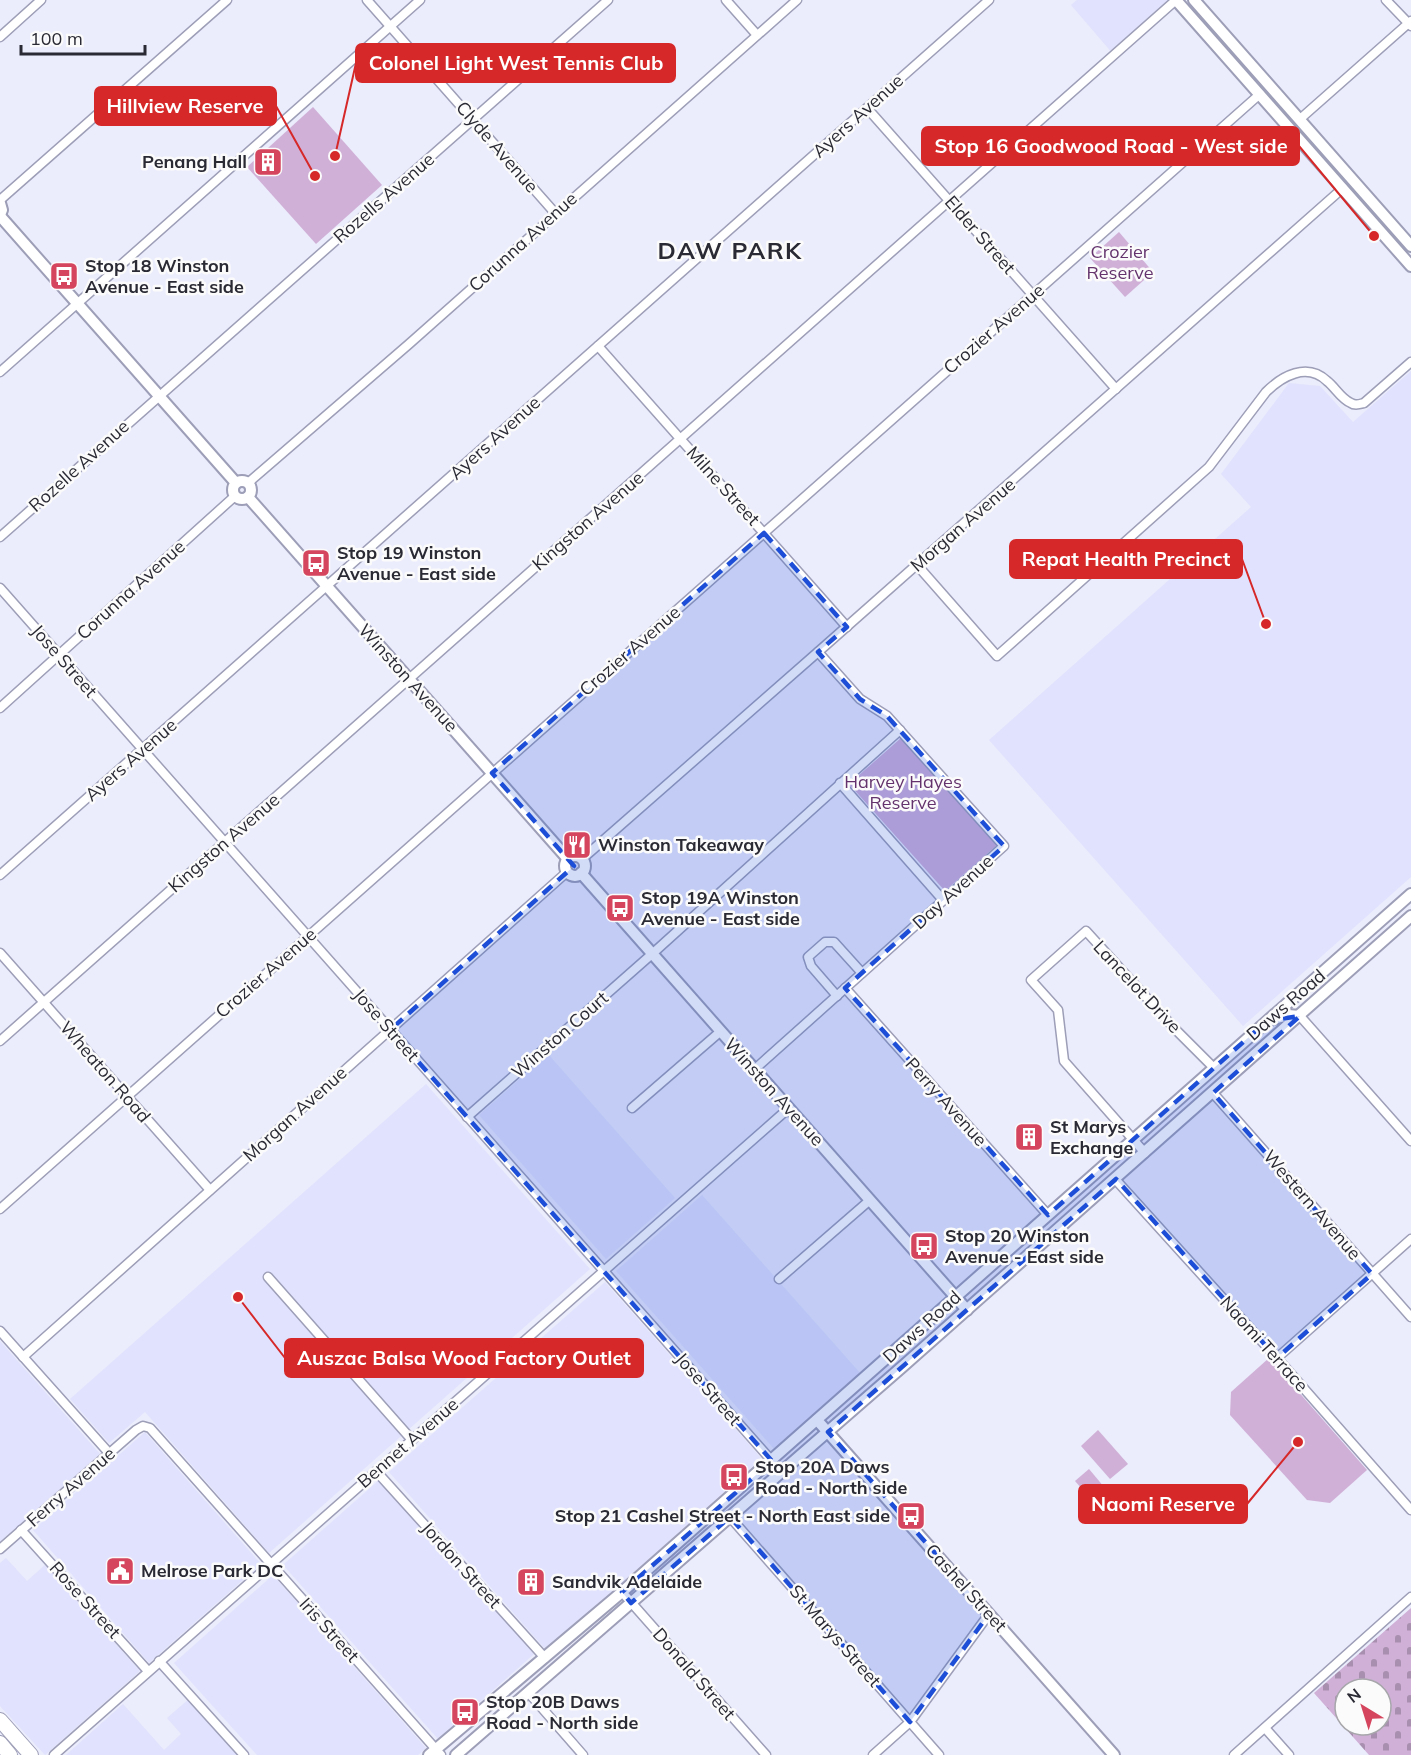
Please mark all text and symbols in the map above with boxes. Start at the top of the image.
scale bar [21,18,146,56]
text: 100 m [30,27,83,50]
callout: Colonel Light West Tennis Club [356,44,675,82]
text: Colonel Light West Tennis Club [369,50,663,75]
street label: Ayers Avenue [807,69,908,163]
callout: Hillview Reserve [95,87,276,125]
text: Hillview Reserve [107,93,264,118]
street label: Clyde Avenue [451,96,543,197]
callout: Stop 16 Goodwood Road - West side [922,127,1299,165]
text: Stop 16 Goodwood Road - West side [934,133,1288,158]
building icon: Penang Hall [252,146,284,178]
street label: Rozells Avenue [328,148,439,248]
place label: Penang Hall [142,150,247,173]
street label: Corunna Avenue [464,187,582,296]
street label: Elder Street [940,191,1021,279]
district label: DAW PARK [657,235,803,265]
park label: Crozier Reserve [1086,240,1154,284]
place label: Stop 18 Winston Avenue - East side [85,254,244,298]
bus stop icon: Stop 18 Winston Avenue - East side [48,260,80,292]
street label: Crozier Avenue [938,279,1049,379]
street label: Ayers Avenue [444,391,545,485]
street label: Rozelle Avenue [24,415,134,517]
street label: Milne Street [682,441,765,530]
street label: Kingston Avenue [527,466,648,575]
street label: Morgan Avenue [905,473,1020,577]
street label: Corunna Avenue [72,535,190,644]
callout: Repat Health Precinct [1010,540,1242,578]
place label: Stop 19 Winston Avenue - East side [337,541,496,585]
text: Repat Health Precinct [1022,546,1231,571]
bus stop icon: Stop 19 Winston Avenue - East side [300,547,332,579]
street label: Crozier Avenue [574,601,685,701]
street label: Jose Street [26,619,102,702]
street label: Winston Avenue [354,619,463,737]
street label: Ayers Avenue [80,713,182,806]
park label: Harvey Hayes Reserve [844,770,962,814]
street label: Kingston Avenue [163,788,284,897]
restaurant icon: Winston Takeaway [561,829,593,861]
place label: Winston Takeaway [598,833,764,856]
street label: Day Avenue [907,849,998,934]
place label: Stop 19A Winston Avenue - East side [641,886,800,930]
bus stop icon: Stop 19A Winston Avenue - East side [604,892,636,924]
street label: Crozier Avenue [210,923,321,1023]
street label: Lancelot Drive [1088,935,1186,1038]
street label: Daws Road [1241,964,1330,1045]
street label: Jose Street [348,983,424,1066]
street label: Winston Court [506,986,613,1083]
street label: Wheaton Road [55,1016,156,1127]
street label: Winston Avenue [720,1033,829,1151]
street label: Perry Avenue [900,1052,992,1151]
street label: Morgan Avenue [238,1061,351,1166]
place label: St Marys Exchange [1050,1115,1133,1159]
building icon: St Marys Exchange [1013,1121,1045,1153]
street label: Western Avenue [1258,1145,1366,1264]
place label: Stop 20 Winston Avenue - East side [945,1224,1104,1268]
bus stop icon: Stop 20 Winston Avenue - East side [908,1230,940,1262]
street label: Daws Road [878,1286,966,1368]
street label: Naomi Terrace [1215,1291,1313,1396]
callout: Auszac Balsa Wood Factory Outlet [285,1339,643,1377]
text: Auszac Balsa Wood Factory Outlet [297,1345,631,1370]
street label: Jose Street [670,1347,746,1430]
street label: Bennet Avenue [352,1392,463,1493]
street label: Ferry Avenue [22,1442,120,1531]
place label: Stop 20A Daws Road - North side [755,1455,907,1499]
bus stop icon: Stop 20A Daws Road - North side [718,1461,750,1493]
callout: Naomi Reserve [1079,1485,1247,1523]
text: Naomi Reserve [1091,1491,1235,1516]
bus stop icon: Stop 21 Cashel Street - North East side [895,1500,927,1532]
place label: Stop 21 Cashel Street - North East side [555,1504,890,1527]
street label: Jordon Street [416,1517,506,1613]
street label: Cashel Street [921,1539,1012,1637]
public building icon: Melrose Park DC [104,1555,136,1587]
street label: Rose Street [45,1556,126,1643]
place label: Melrose Park DC [141,1559,283,1582]
building icon: Sandvik Adelaide [515,1566,547,1598]
place label: Sandvik Adelaide [552,1570,702,1593]
street label: St Marys Street [785,1580,886,1692]
street label: Iris Street [294,1593,364,1667]
street label: Donald Street [648,1623,741,1724]
north arrow [1333,1677,1393,1737]
text: N [1343,1684,1365,1707]
place label: Stop 20B Daws Road - North side [486,1690,638,1734]
bus stop icon: Stop 20B Daws Road - North side [449,1696,481,1728]

